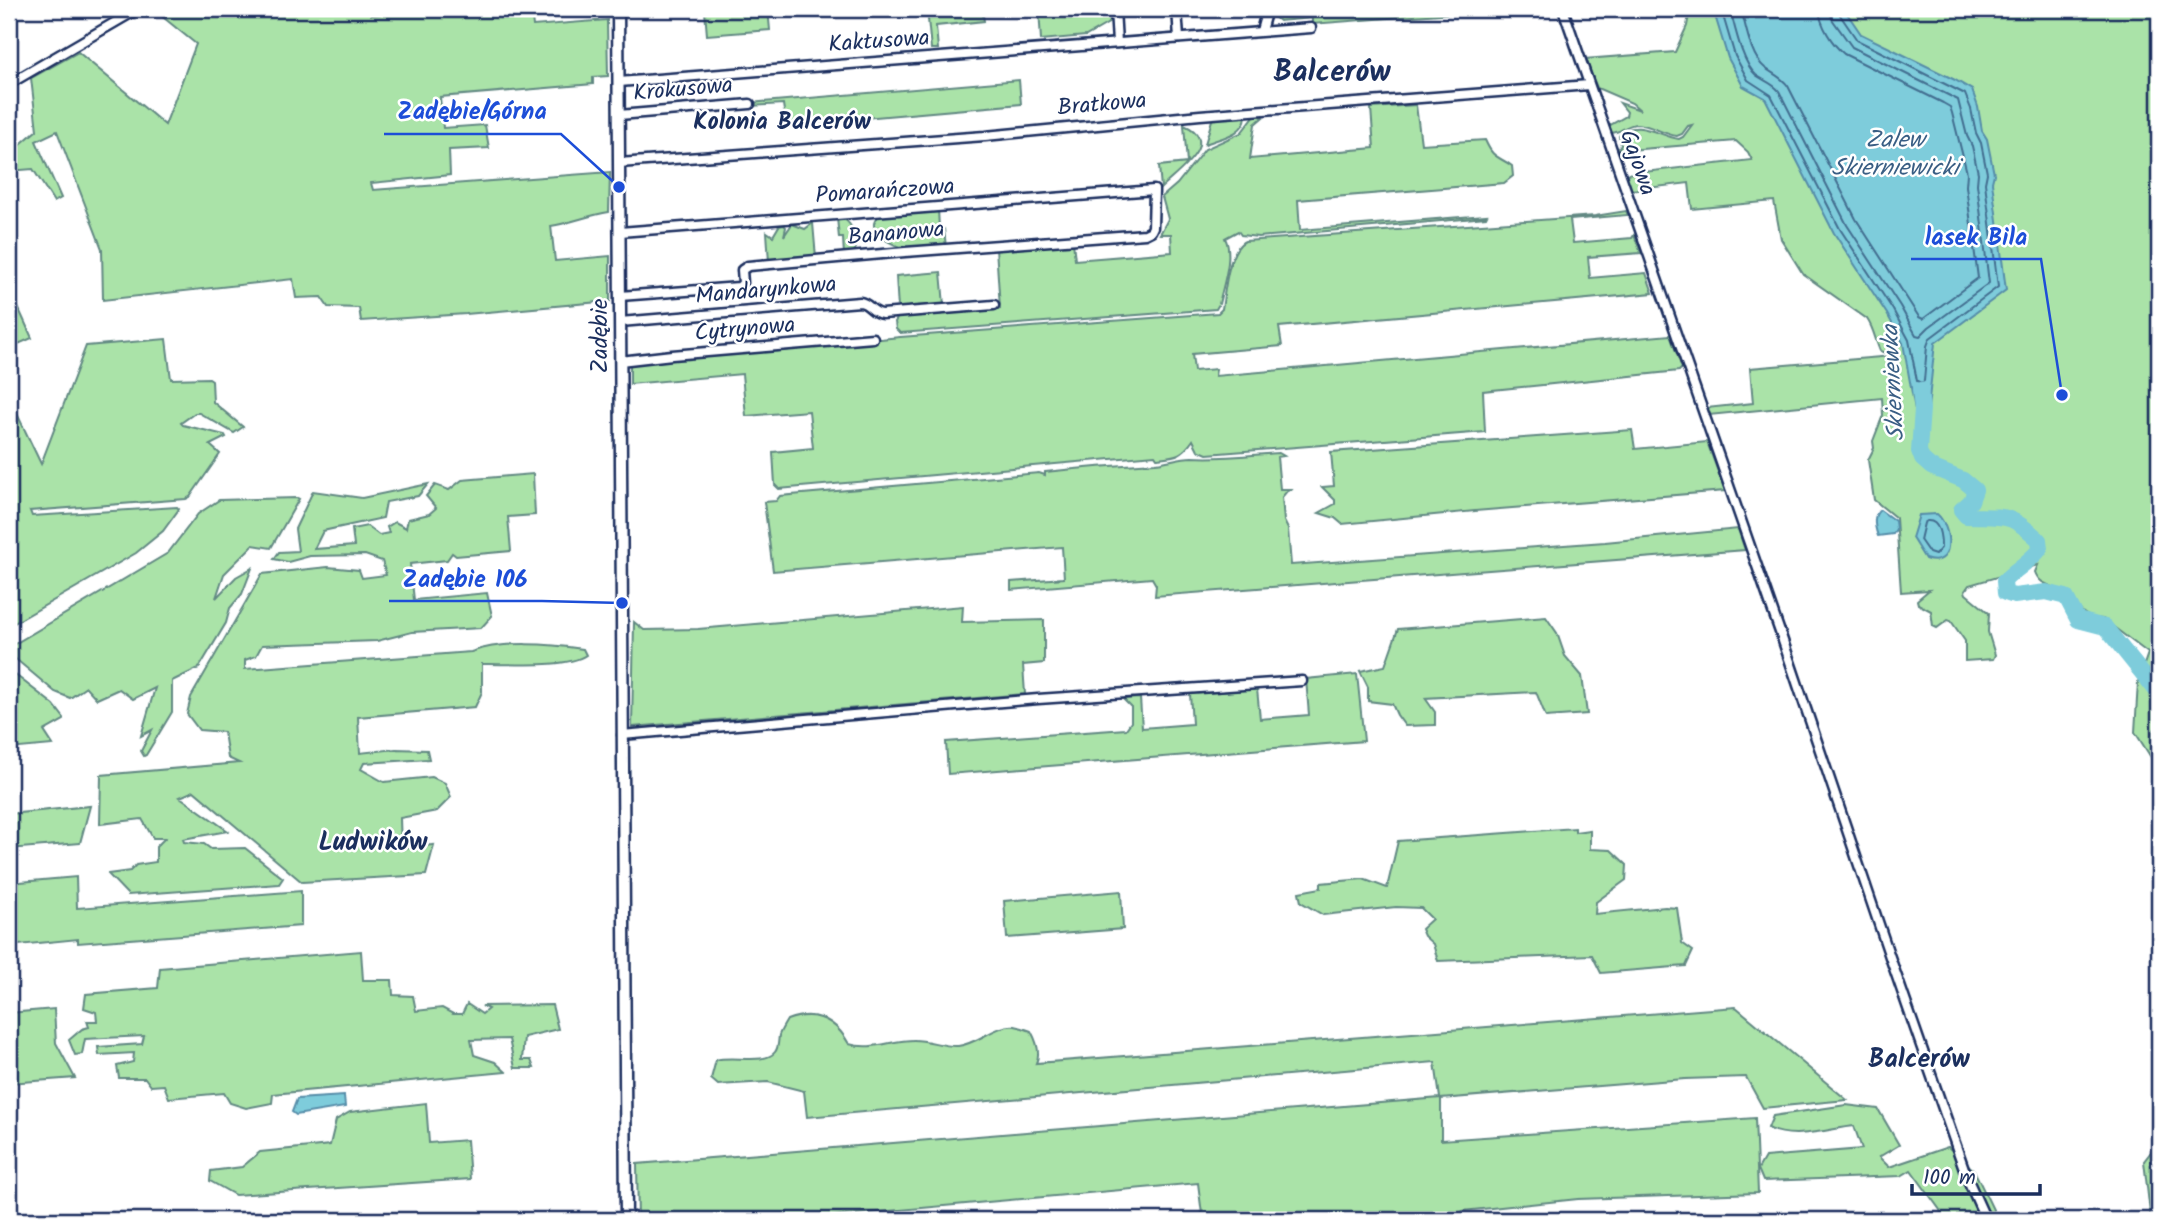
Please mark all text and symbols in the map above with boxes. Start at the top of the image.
street label: Kaktusowa [827,20,931,64]
district label: Balcerów [1273,49,1391,97]
street label: Krokusowa [632,68,734,112]
street label: Bratkowa [1056,83,1148,127]
callout: Zadębie/Górna [384,89,561,134]
text: Zadębie/Górna [397,93,547,132]
district label: Kolonia Balcerów [693,103,872,142]
water label: Zalew Skierniewicki [1831,121,1964,188]
street label: Gajowa [1609,125,1665,201]
street label: Pomarańczowa [814,169,956,215]
street label: Bananowa [846,212,946,256]
callout: lasek Bila [1911,214,2041,259]
text: lasek Bila [1925,219,2027,258]
street label: Mandarynkowa [694,267,838,315]
street label: Zadębie [583,299,619,373]
street label: Cytrynowa [693,308,797,352]
water label: Skierniewka [1871,322,1917,442]
callout: Zadębie 106 [389,556,542,601]
text: Zadębie 106 [403,561,527,600]
district label: Ludwików [318,822,428,864]
district label: Balcerów [1868,1039,1970,1081]
scale bar [1912,1152,2040,1196]
text: 100 m [1923,1162,1976,1195]

